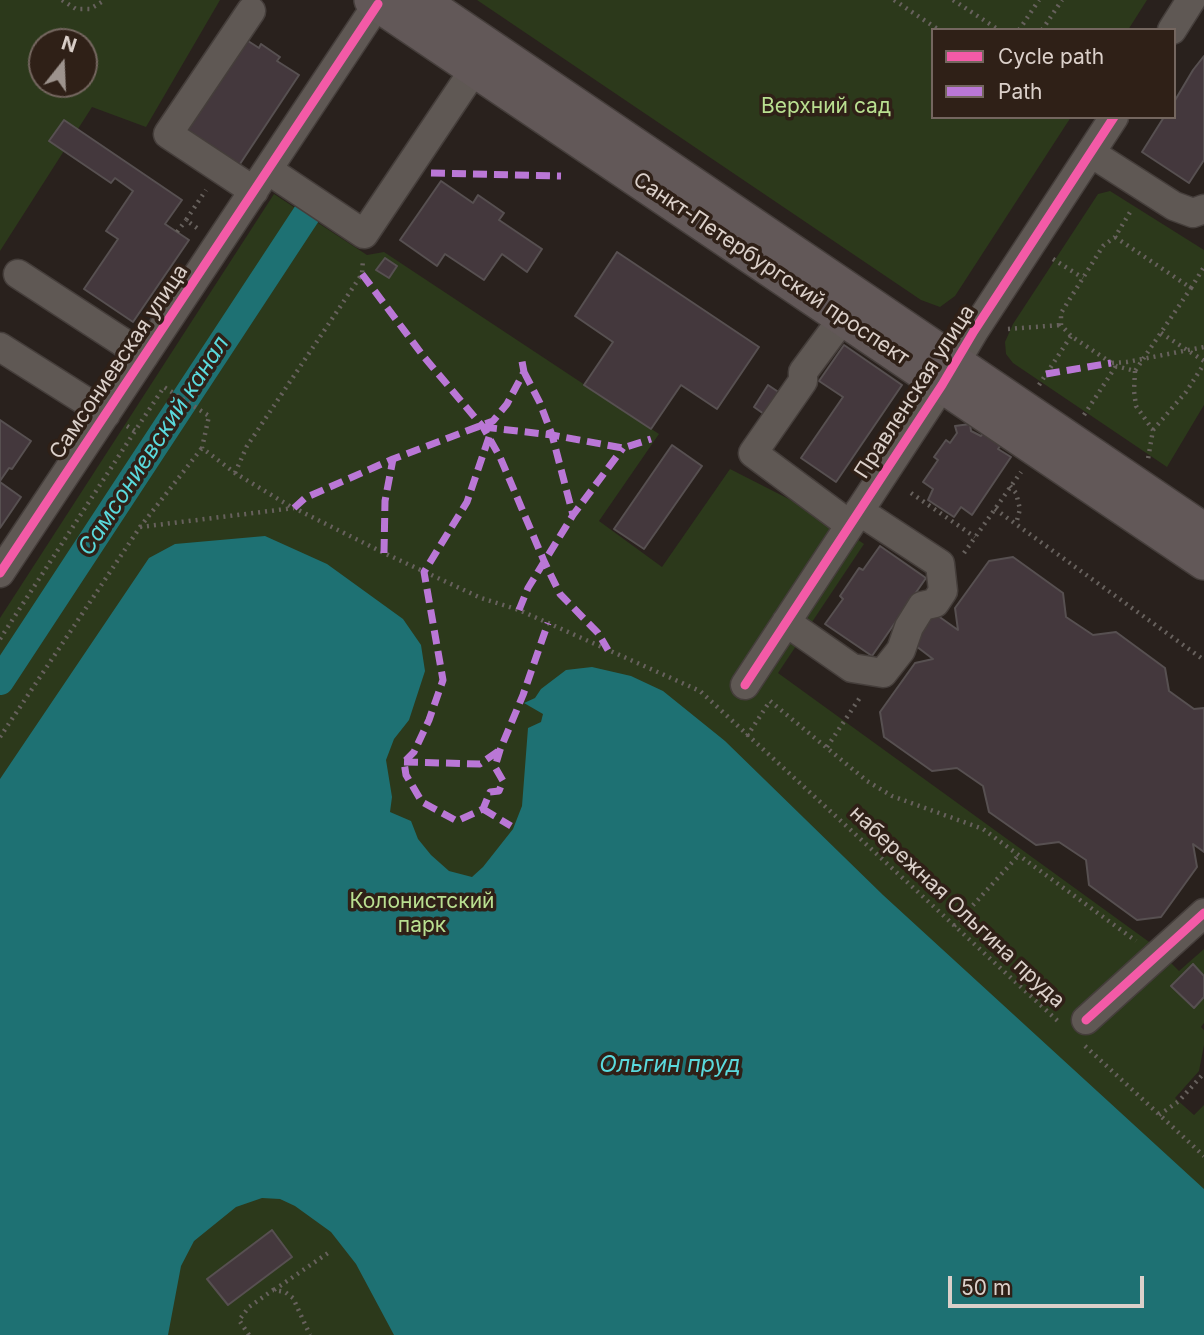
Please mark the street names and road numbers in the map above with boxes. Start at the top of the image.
street label: Санкт-Петербургский проспект [628,167,914,371]
street label: Самсониевская улица [44,260,194,464]
street label: Правленская улица [850,301,980,483]
street label: набережная Ольгина пруда [844,801,1070,1013]

